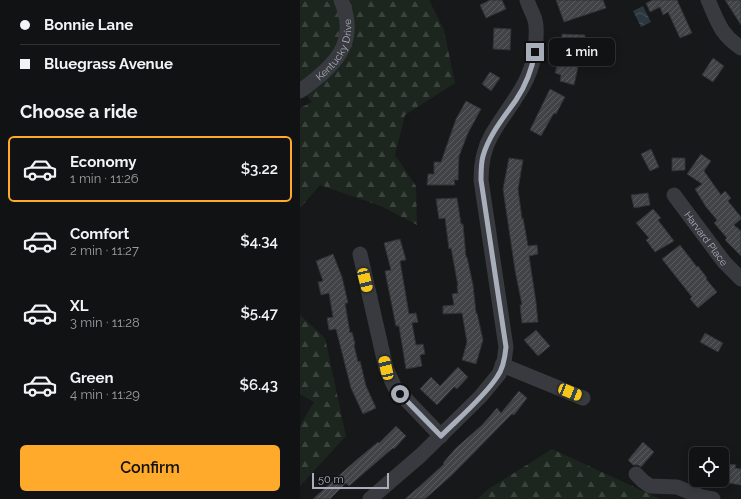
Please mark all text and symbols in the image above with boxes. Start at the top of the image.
text: Bonnie Lane [44,16,133,34]
street label: Kentucky Drive [313,18,353,82]
callout: 1 min [549,38,615,66]
route end [526,43,544,61]
text: 1 min [566,44,598,59]
text: Bluegrass Avenue [44,55,173,73]
text: Choose a ride [20,101,138,122]
icon: car [22,151,58,187]
text: Economy [70,153,137,171]
text: $3.22 [241,160,278,178]
text: 1 min · 11:26 [70,171,139,186]
street label: Harvard Place [682,209,730,268]
icon: car [22,223,58,259]
text: Comfort [70,225,129,243]
text: $4.34 [240,232,278,250]
text: 2 min · 11:27 [70,243,139,258]
car [356,267,374,293]
icon: car [22,295,58,331]
text: XL [70,297,88,315]
text: $5.47 [240,304,278,322]
text: 3 min · 11:28 [70,315,140,330]
car [377,355,395,381]
icon: car [22,367,58,403]
text: Green [70,369,114,387]
text: $6.43 [240,376,278,394]
car [557,382,583,402]
route start [391,385,409,403]
text: 4 min · 11:29 [70,387,140,402]
button: Confirm [20,445,280,491]
map controls [689,447,729,487]
button: locate [689,447,729,487]
scale bar [312,471,389,490]
text: 50 m [318,473,344,486]

